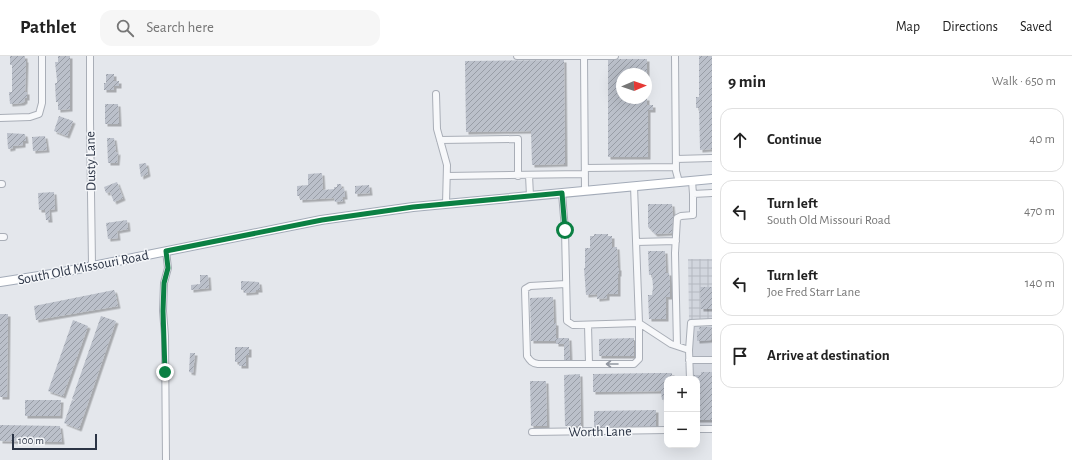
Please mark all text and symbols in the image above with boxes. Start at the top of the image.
search box [100,10,380,46]
icon: search [114,17,136,39]
text: Pathlet [20,18,76,37]
text: Search here [146,20,214,35]
text: Map [896,20,920,34]
text: Directions [942,20,998,34]
text: Saved [1020,20,1052,34]
north arrow [616,68,652,104]
text: 9 min [728,73,766,90]
text: Walk · 650 m [992,75,1056,88]
icon: ahead [729,129,751,151]
street label: Dusty Lane [83,131,99,191]
text: Continue [767,132,822,147]
text: 40 m [1029,133,1055,146]
text: Turn left [767,196,818,211]
icon: left [729,201,751,223]
text: 470 m [1024,205,1055,218]
text: South Old Missouri Road [767,214,891,227]
route start [556,221,574,239]
street label: South Old Missouri Road [17,248,150,288]
text: Turn left [767,268,818,283]
icon: left [729,273,751,295]
text: 140 m [1025,277,1055,290]
text: Joe Fred Starr Lane [767,286,860,299]
icon: arrive [729,345,751,367]
text: Arrive at destination [767,348,890,363]
one-way arrow [606,360,619,368]
route end [156,363,174,381]
map controls [664,376,700,448]
button: + [664,376,700,412]
button: − [664,412,700,448]
street label: Worth Lane [568,424,632,440]
scale bar [12,432,97,451]
text: 100 m [18,435,44,446]

